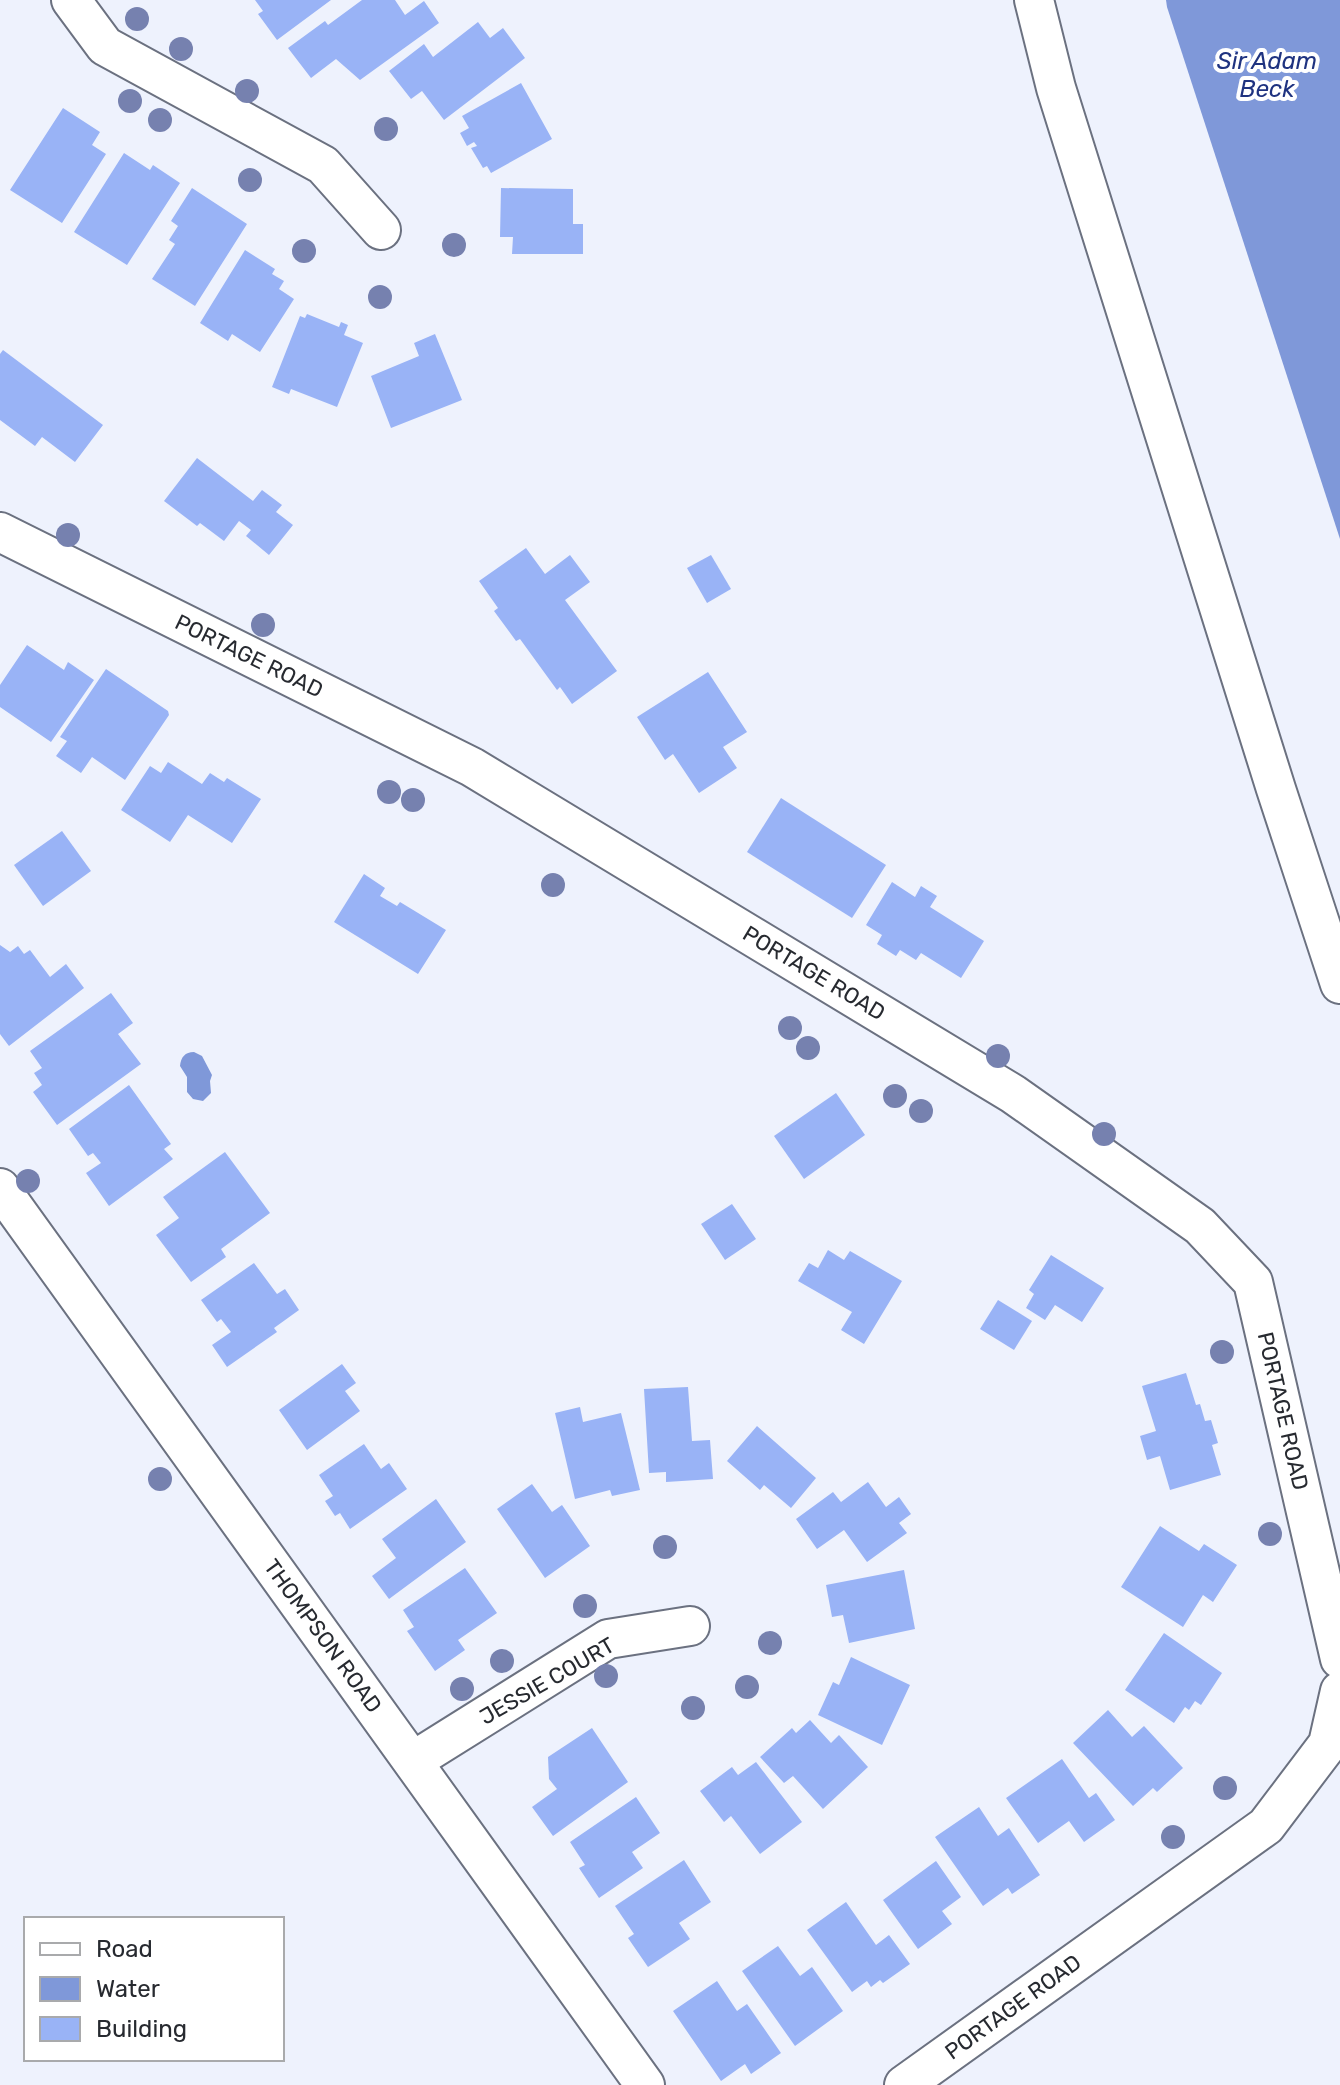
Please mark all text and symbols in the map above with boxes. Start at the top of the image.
water label: Sir Adam Beck [1217,47,1317,103]
street label: PORTAGE ROAD [171,608,327,704]
street label: PORTAGE ROAD [738,920,890,1026]
street label: PORTAGE ROAD [1252,1329,1314,1493]
street label: THOMPSON ROAD [258,1554,388,1718]
street label: JESSIE COURT [475,1631,619,1731]
legend [24,1917,284,2061]
text: Road [96,1935,153,1963]
street label: PORTAGE ROAD [940,1949,1086,2065]
text: Water [96,1975,160,2003]
text: Building [96,2015,187,2043]

